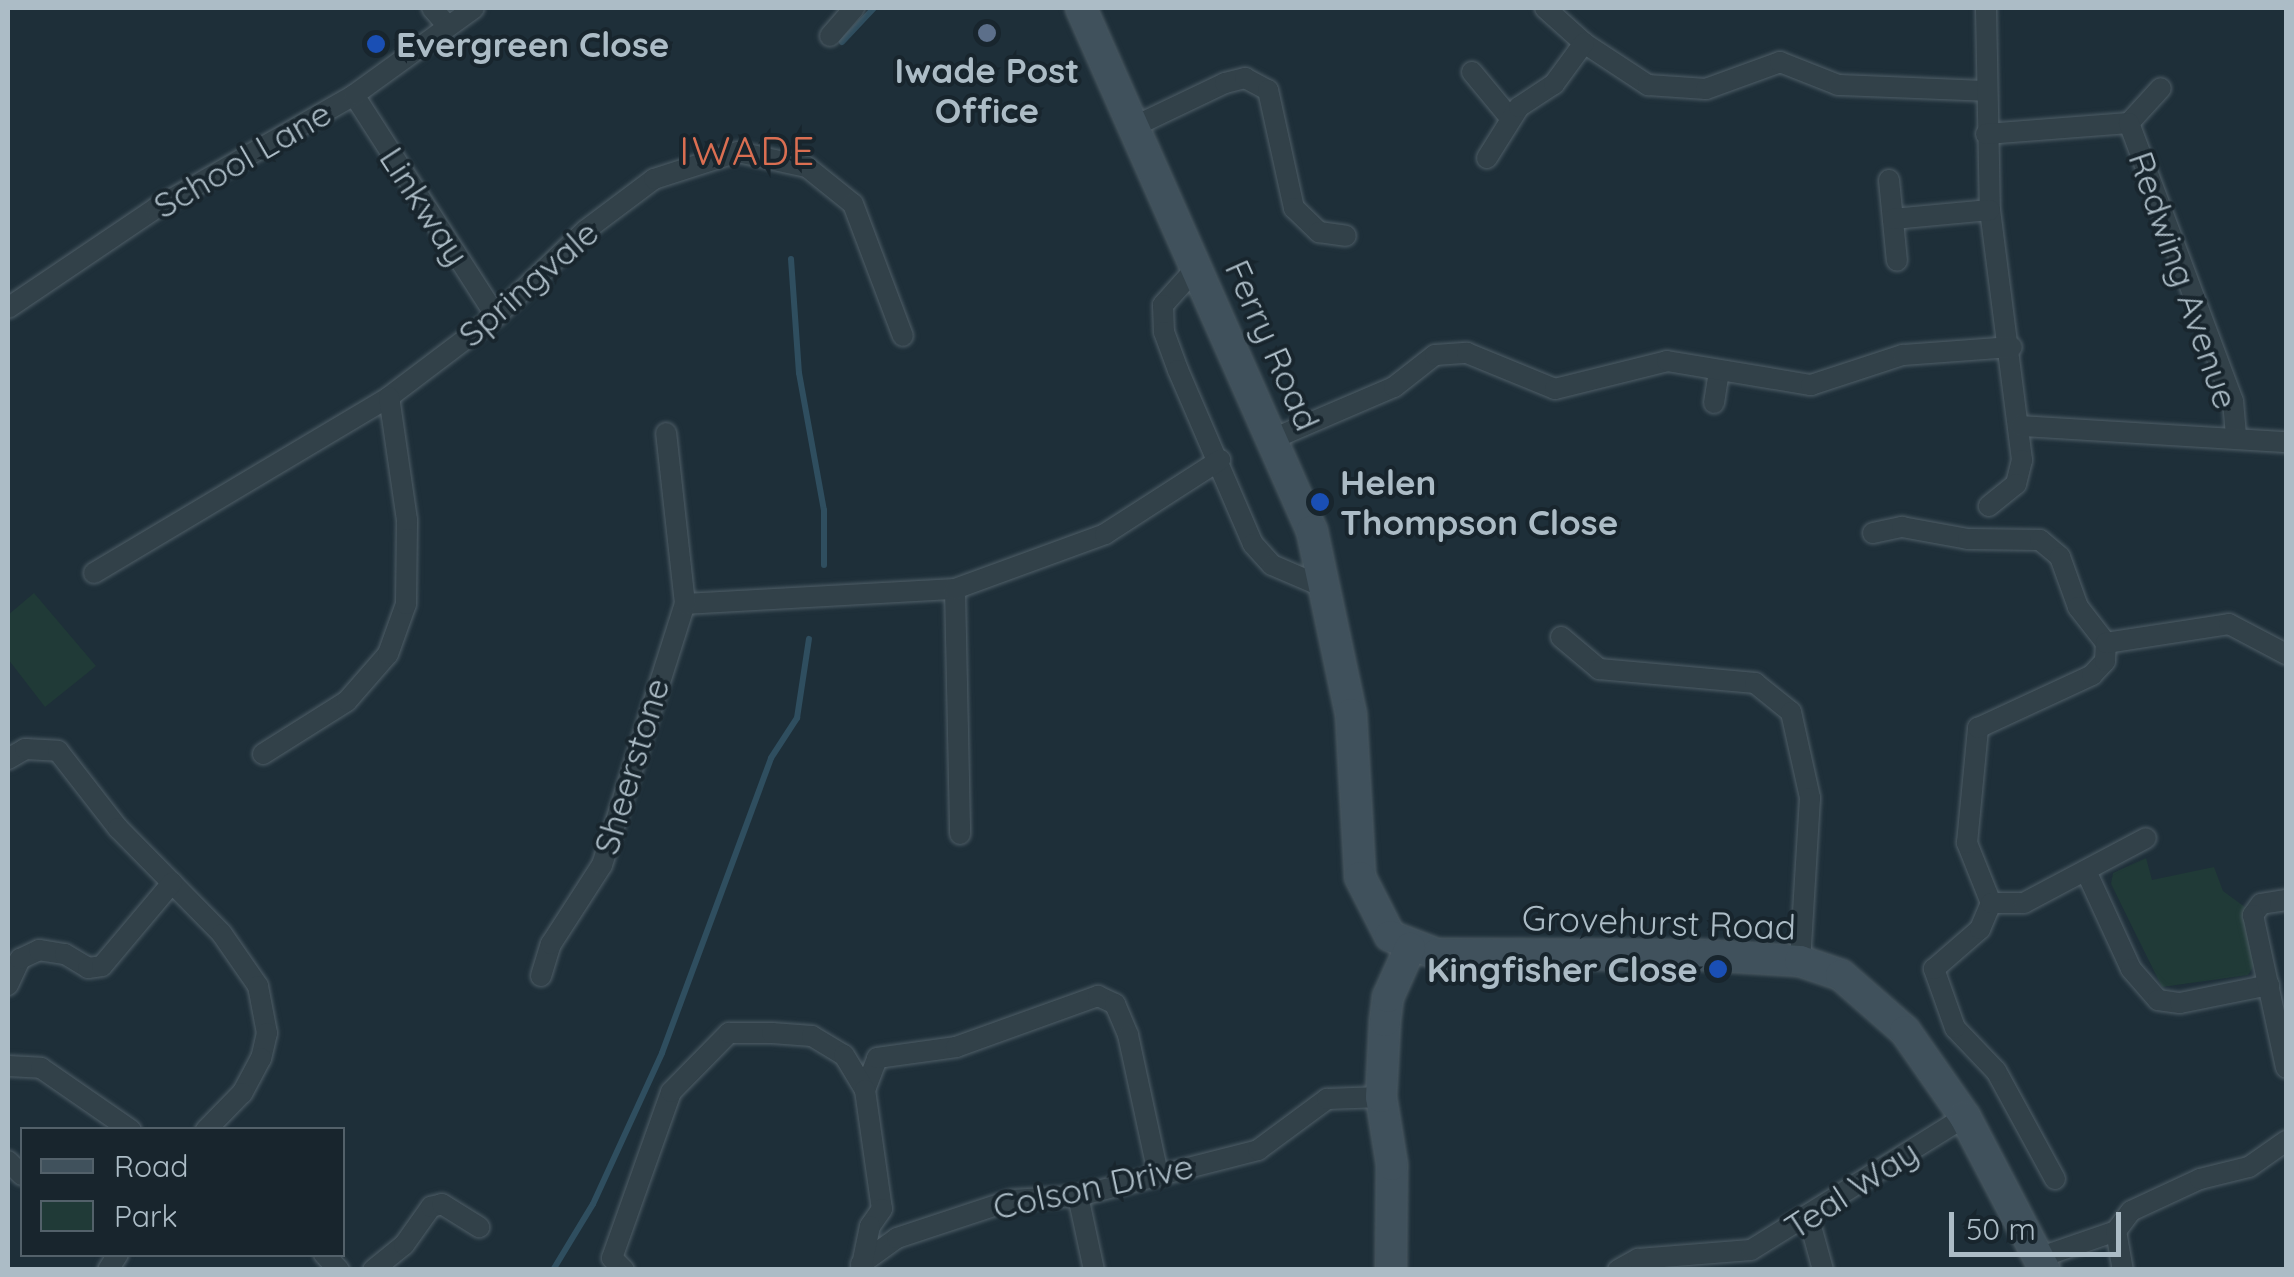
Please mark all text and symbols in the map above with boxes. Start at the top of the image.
marker: Iwade Post Office [976,22,998,44]
place label: Evergreen Close [396,23,669,65]
marker: Evergreen Close [365,33,387,55]
place label: Iwade Post Office [895,49,1079,131]
street label: School Lane [146,91,338,227]
district label: IWADE [679,126,817,174]
street label: Linkway [371,139,479,273]
street label: Redwing Avenue [2120,146,2248,414]
street label: Springvale [450,211,606,355]
street label: Ferry Road [1217,253,1329,437]
place label: Helen Thompson Close [1340,461,1618,543]
marker: Helen Thompson Close [1309,491,1331,513]
street label: Sheerstone [584,673,678,859]
street label: Grovehurst Road [1521,896,1797,948]
place label: Kingfisher Close [1427,948,1698,990]
marker: Kingfisher Close [1707,958,1729,980]
legend [20,1127,345,1257]
street label: Teal Way [1777,1130,1925,1248]
street label: Colson Drive [989,1144,1197,1228]
text: Road [114,1147,188,1185]
scale bar [1954,1192,2126,1254]
text: Park [114,1197,178,1235]
text: 50 m [1966,1210,2036,1248]

